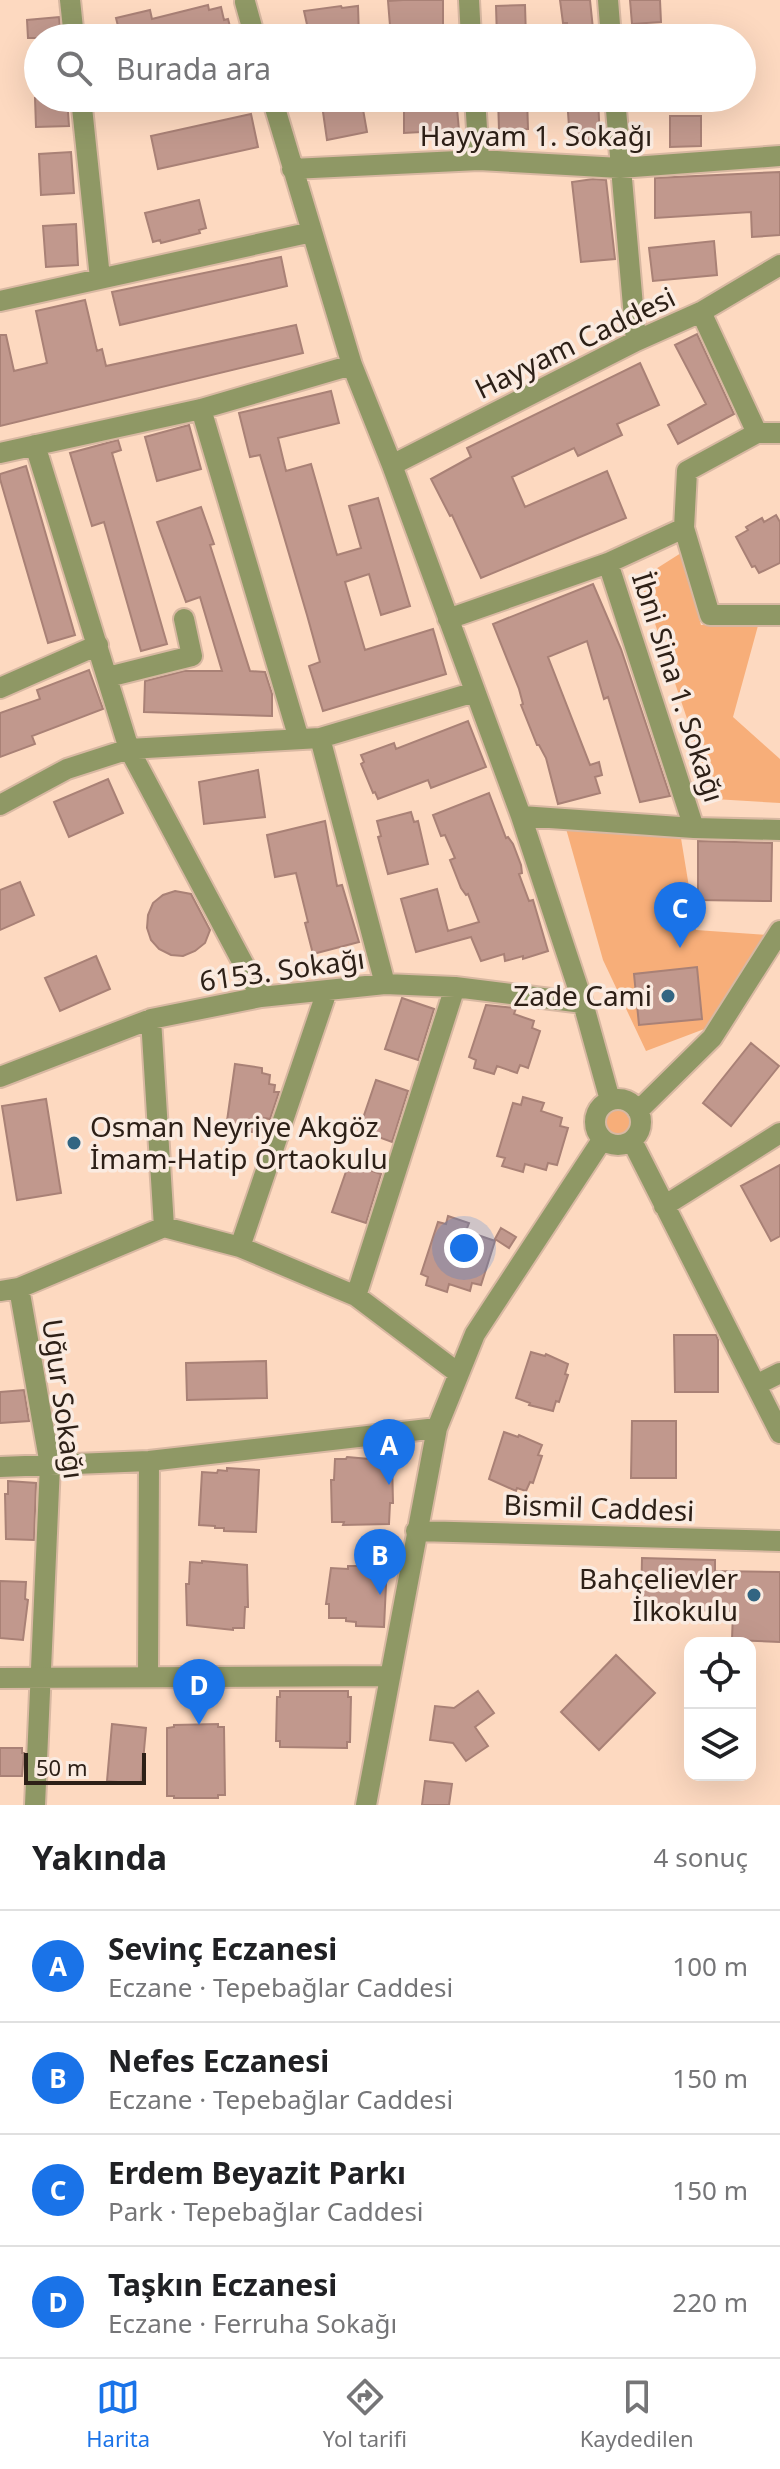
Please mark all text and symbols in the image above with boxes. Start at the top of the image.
search box [24,24,756,112]
icon: search [52,46,96,90]
text: Burada ara [116,48,271,89]
street label: Hayyam 1. Sokağı [420,116,652,154]
street label: Hayyam Caddesi [468,277,681,407]
street label: İbni Sina 1. Sokağı [624,567,734,807]
pin: C [654,882,706,948]
street label: 6153. Sokağı [197,939,367,999]
place label: Zade Cami [513,976,652,1014]
marker: Zade Cami [659,987,677,1005]
place label: Osman Neyriye Akgöz İmam-Hatip Ortaokulu [90,1107,388,1177]
marker: Osman Neyriye Akgöz İmam-Hatip Ortaokulu [65,1134,83,1152]
your location [444,1228,484,1268]
street label: Uğur Sokağı [34,1316,94,1481]
pin: A [363,1419,415,1485]
street label: Bismil Caddesi [503,1485,695,1529]
pin: B [354,1529,406,1595]
place label: Bahçelievler İlkokulu [579,1559,738,1629]
marker: Bahçelievler İlkokulu [745,1586,763,1604]
map controls [684,1637,756,1781]
button: locate [684,1637,756,1709]
pin: D [173,1659,225,1725]
button: layers [684,1709,756,1781]
scale bar [24,1749,146,1785]
text: 50 m [36,1752,87,1782]
text: Yakında [32,1834,167,1880]
text: 4 sonuç [654,1839,748,1875]
text: Sevinç Eczanesi [108,1928,337,1969]
text: A [49,1948,67,1984]
text: 100 m [672,1948,748,1984]
text: Eczane · Tepebağlar Caddesi [108,1969,453,2005]
text: Nefes Eczanesi [108,2040,329,2081]
text: B [49,2060,67,2096]
text: 150 m [672,2060,748,2096]
text: Eczane · Tepebağlar Caddesi [108,2081,453,2117]
text: Erdem Beyazit Parkı [108,2152,406,2193]
text: C [50,2172,66,2208]
text: 150 m [672,2172,748,2208]
text: Park · Tepebağlar Caddesi [108,2193,424,2229]
text: Taşkın Eczanesi [108,2264,337,2305]
text: D [48,2284,68,2320]
text: 220 m [672,2284,748,2320]
text: Eczane · Ferruha Sokağı [108,2305,397,2341]
tab: Harita [86,2375,150,2453]
tab: Yol tarifi [323,2375,407,2453]
tab: Kaydedilen [580,2375,694,2453]

